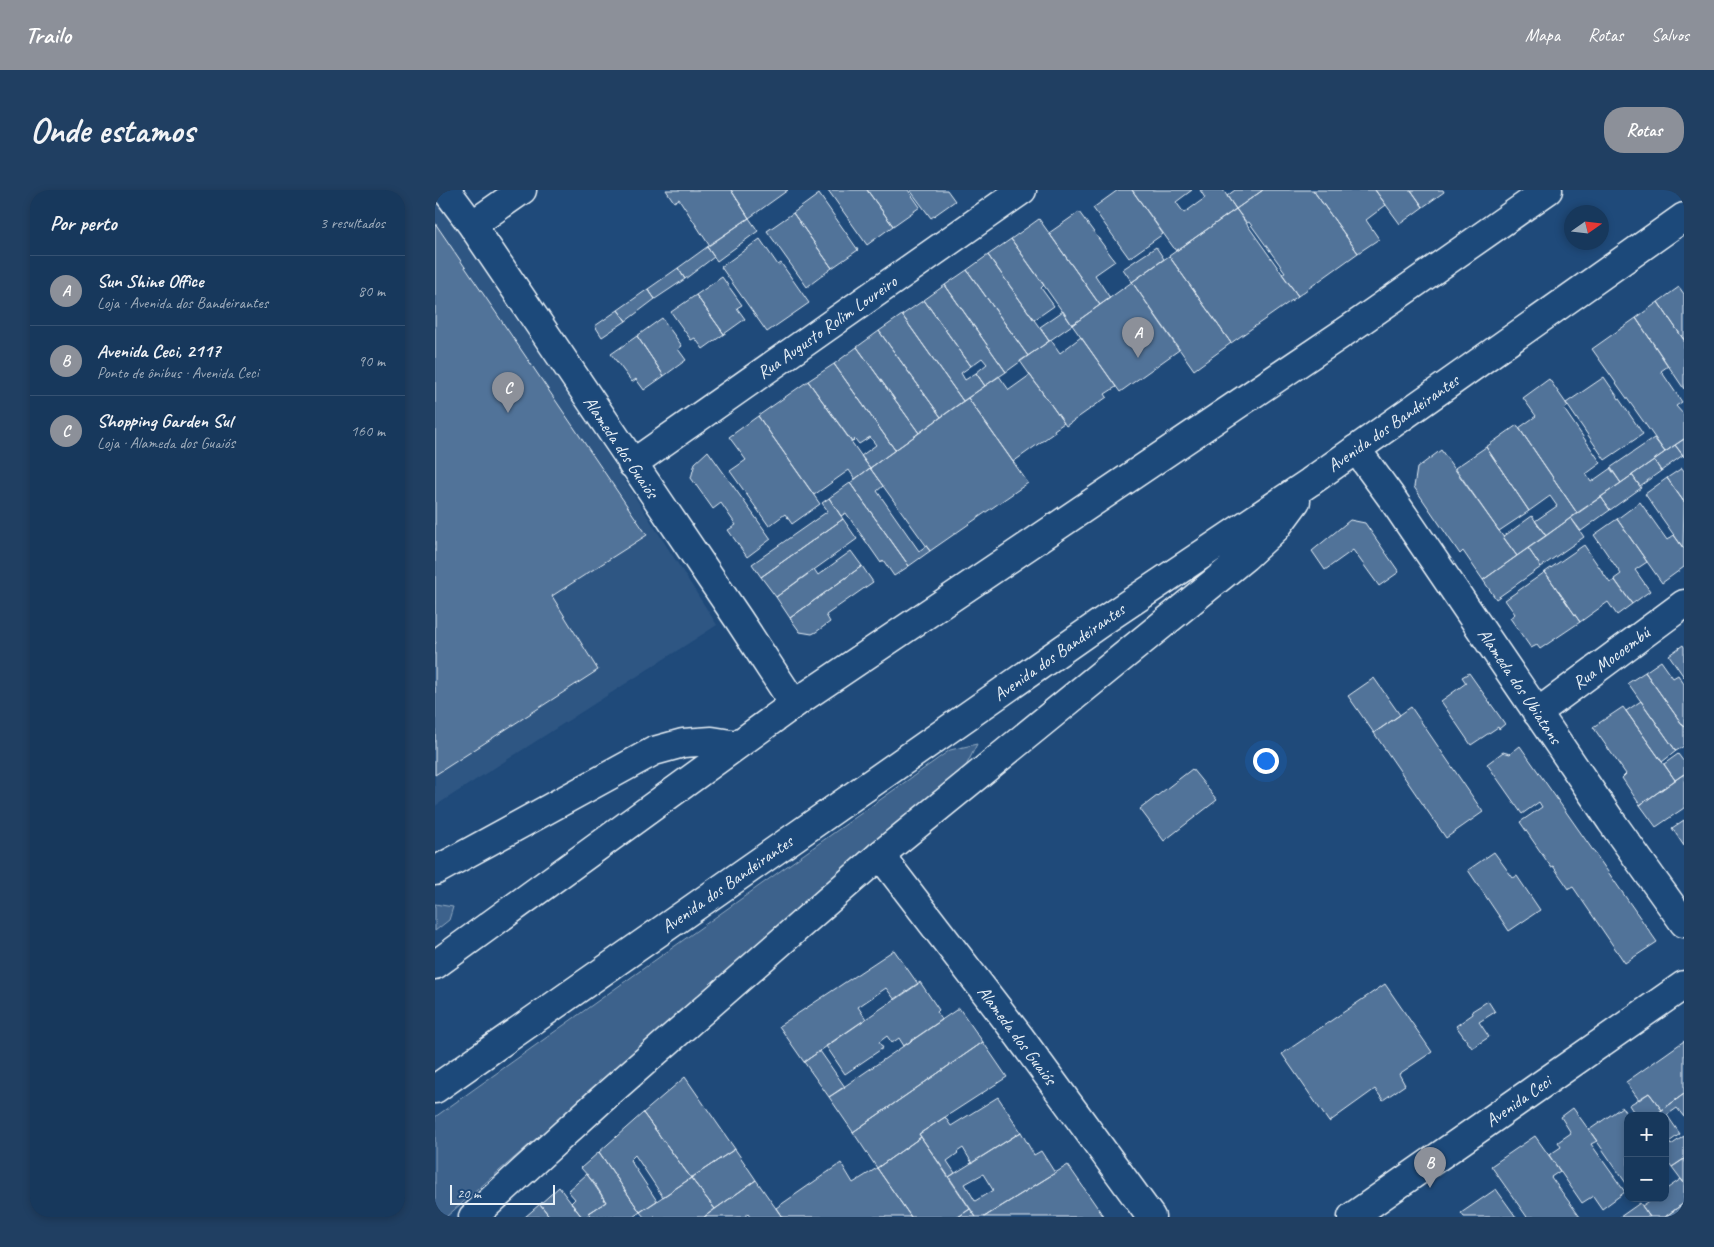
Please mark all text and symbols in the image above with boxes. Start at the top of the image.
text: Trailo [25,20,71,50]
text: Mapa [1525,24,1560,46]
text: Rotas [1588,24,1623,46]
text: Salvos [1651,24,1689,46]
button: Rotas [1604,107,1684,153]
text: Onde estamos [30,108,195,153]
north arrow [1564,205,1609,250]
text: Por perto [50,210,117,236]
text: 3 resultados [320,213,385,233]
text: Sun Shine Office [97,269,203,293]
street label: Rua Augusto Rolim Loureiro [753,270,903,384]
text: A [62,281,70,301]
text: 80 m [358,281,385,301]
text: Loja · Avenida dos Bandeirantes [97,293,268,313]
pin: A [1122,317,1154,358]
text: Avenida Ceci, 2117 [97,339,220,363]
text: B [62,351,70,371]
text: 90 m [358,351,385,371]
text: Ponto de ônibus · Avenida Ceci [97,363,259,383]
street label: Avenida dos Bandeirantes [1323,368,1465,477]
pin: C [492,372,524,413]
street label: Alameda dos Guaiós [579,392,664,504]
text: Shopping Garden Sul [97,409,232,433]
text: C [62,421,70,441]
text: 160 m [351,421,385,441]
text: Loja · Alameda dos Guaiós [97,433,235,453]
street label: Avenida dos Bandeirantes [989,597,1131,706]
street label: Rua Mocoembú [1568,621,1655,694]
street label: Alameda dos Ubiatans [1473,624,1568,750]
your location [1253,748,1279,774]
street label: Avenida dos Bandeirantes [657,829,799,938]
street label: Alameda dos Guaiós [973,981,1062,1090]
street label: Avenida Ceci [1481,1069,1557,1132]
map controls [1624,1112,1669,1202]
button: + [1624,1112,1669,1157]
pin: B [1414,1147,1446,1188]
button: − [1624,1157,1669,1202]
scale bar [450,1182,555,1205]
text: 20 m [457,1185,481,1202]

